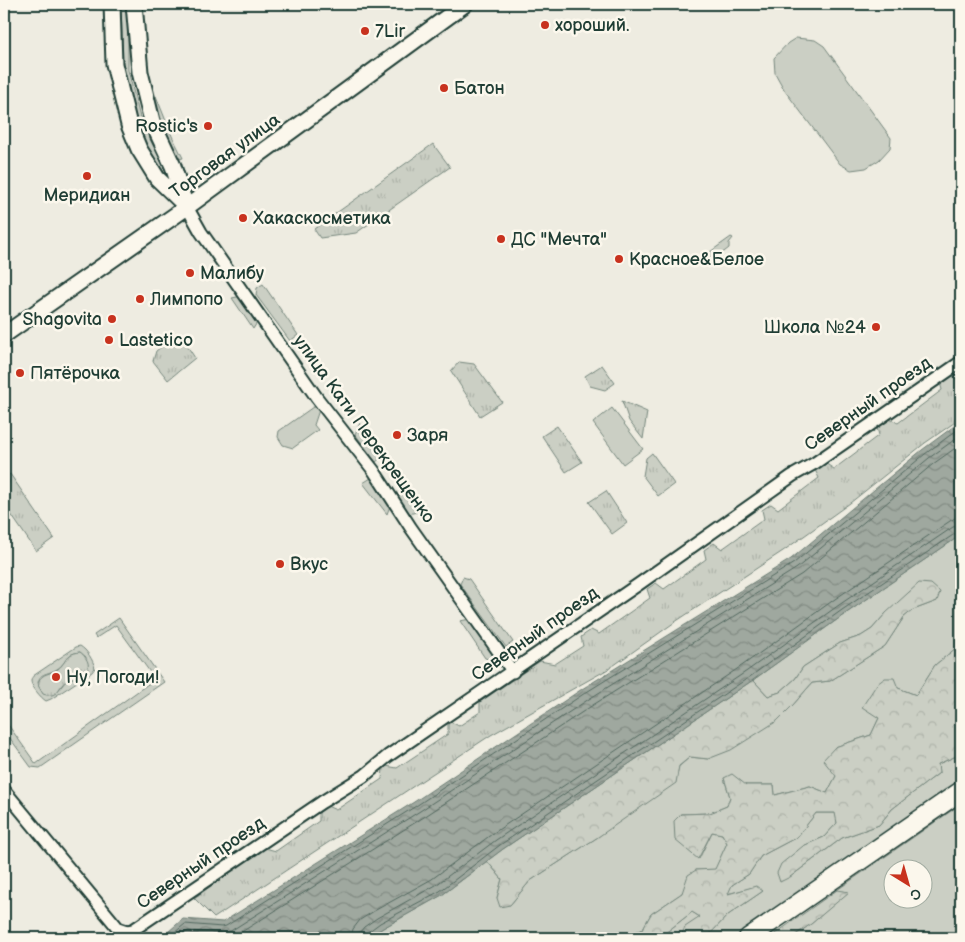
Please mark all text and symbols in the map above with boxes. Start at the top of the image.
place label: хороший. [555,15,630,36]
marker: хороший. [539,19,551,31]
place label: 7Lir [375,21,405,42]
marker: 7Lir [359,25,371,37]
place label: Батон [454,78,505,99]
marker: Батон [438,82,450,94]
street label: Торговая улица [166,109,284,203]
place label: Rostic's [135,116,198,137]
marker: Rostic's [202,120,214,132]
marker: Меридиан [81,170,93,182]
place label: Меридиан [43,185,131,206]
place label: Хакаскосметика [253,208,391,229]
marker: Хакаскосметика [237,212,249,224]
place label: ДС "Мечта" [511,229,607,250]
marker: ДС "Мечта" [495,233,507,245]
place label: Красное&Белое [629,249,764,270]
marker: Красное&Белое [613,253,625,265]
place label: Малибу [200,263,265,284]
marker: Малибу [184,267,196,279]
place label: Лимпопо [149,289,223,310]
marker: Лимпопо [134,293,146,305]
place label: Shagovita [22,309,102,330]
marker: Shagovita [106,313,118,325]
place label: Школа №24 [764,317,866,338]
marker: Школа №24 [870,321,882,333]
place label: Lastetico [119,330,193,351]
street label: улица Кати Перекрещенко [289,331,439,527]
marker: Lastetico [103,334,115,346]
street label: Северный проезд [801,352,935,456]
place label: Пятёрочка [30,363,121,384]
marker: Пятёрочка [14,367,26,379]
place label: Заря [407,425,448,446]
marker: Заря [391,429,403,441]
place label: Вкус [290,554,328,575]
marker: Вкус [274,558,286,570]
street label: Северный проезд [468,582,602,686]
place label: Ну, Погоди! [66,667,159,688]
marker: Ну, Погоди! [50,671,62,683]
street label: Северный проезд [133,812,269,914]
north arrow [882,860,932,910]
text: С [906,884,925,904]

